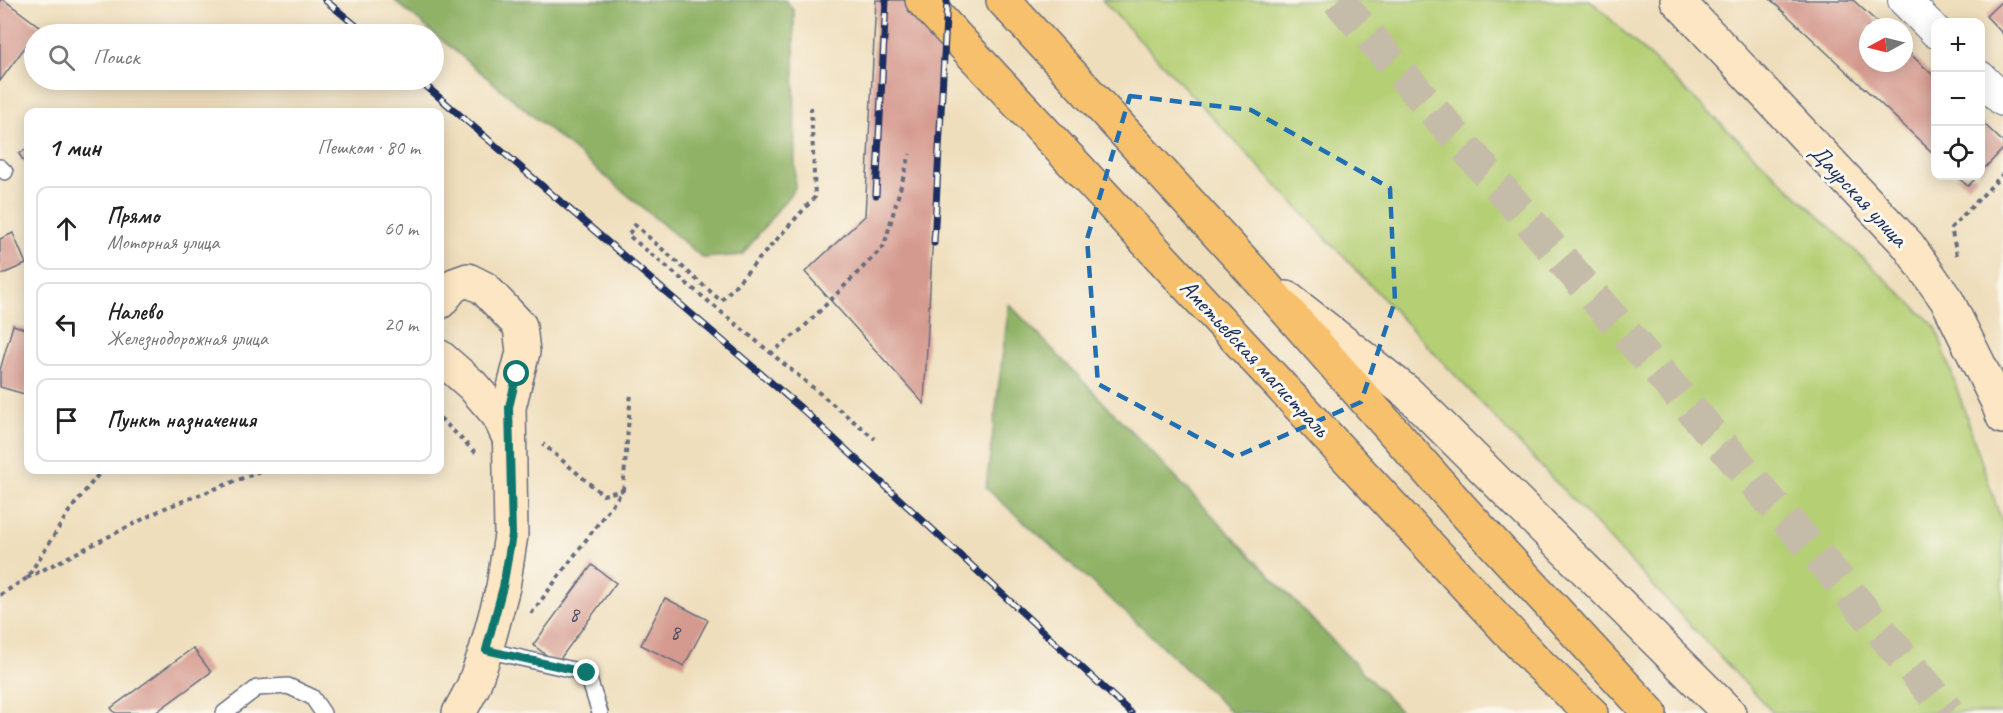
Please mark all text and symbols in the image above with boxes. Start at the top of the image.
north arrow [1859,18,1913,72]
map controls [1931,18,1985,180]
button: + [1931,18,1985,72]
search box [24,24,444,90]
icon: search [45,41,78,74]
text: Поиск [93,43,139,71]
button: − [1931,72,1985,126]
button: locate [1931,126,1985,180]
text: 1 мин [48,131,101,164]
text: Пешком · 80 m [317,135,420,160]
street label: Даурская улица [1803,137,1916,254]
text: Прямо [107,202,159,230]
icon: ahead [50,212,83,245]
text: 60 m [384,216,418,241]
text: Моторная улица [107,230,219,255]
street label: Аметьевская магистраль [1174,273,1337,444]
text: Налево [107,298,163,326]
icon: left [50,308,83,341]
text: 20 m [384,312,418,337]
text: Железнодорожная улица [107,326,268,351]
route start [503,360,529,386]
icon: arrive [50,404,83,437]
text: Пункт назначения [107,406,256,434]
house number: 8 [569,601,581,627]
house number: 8 [670,619,682,645]
route end [573,659,599,685]

